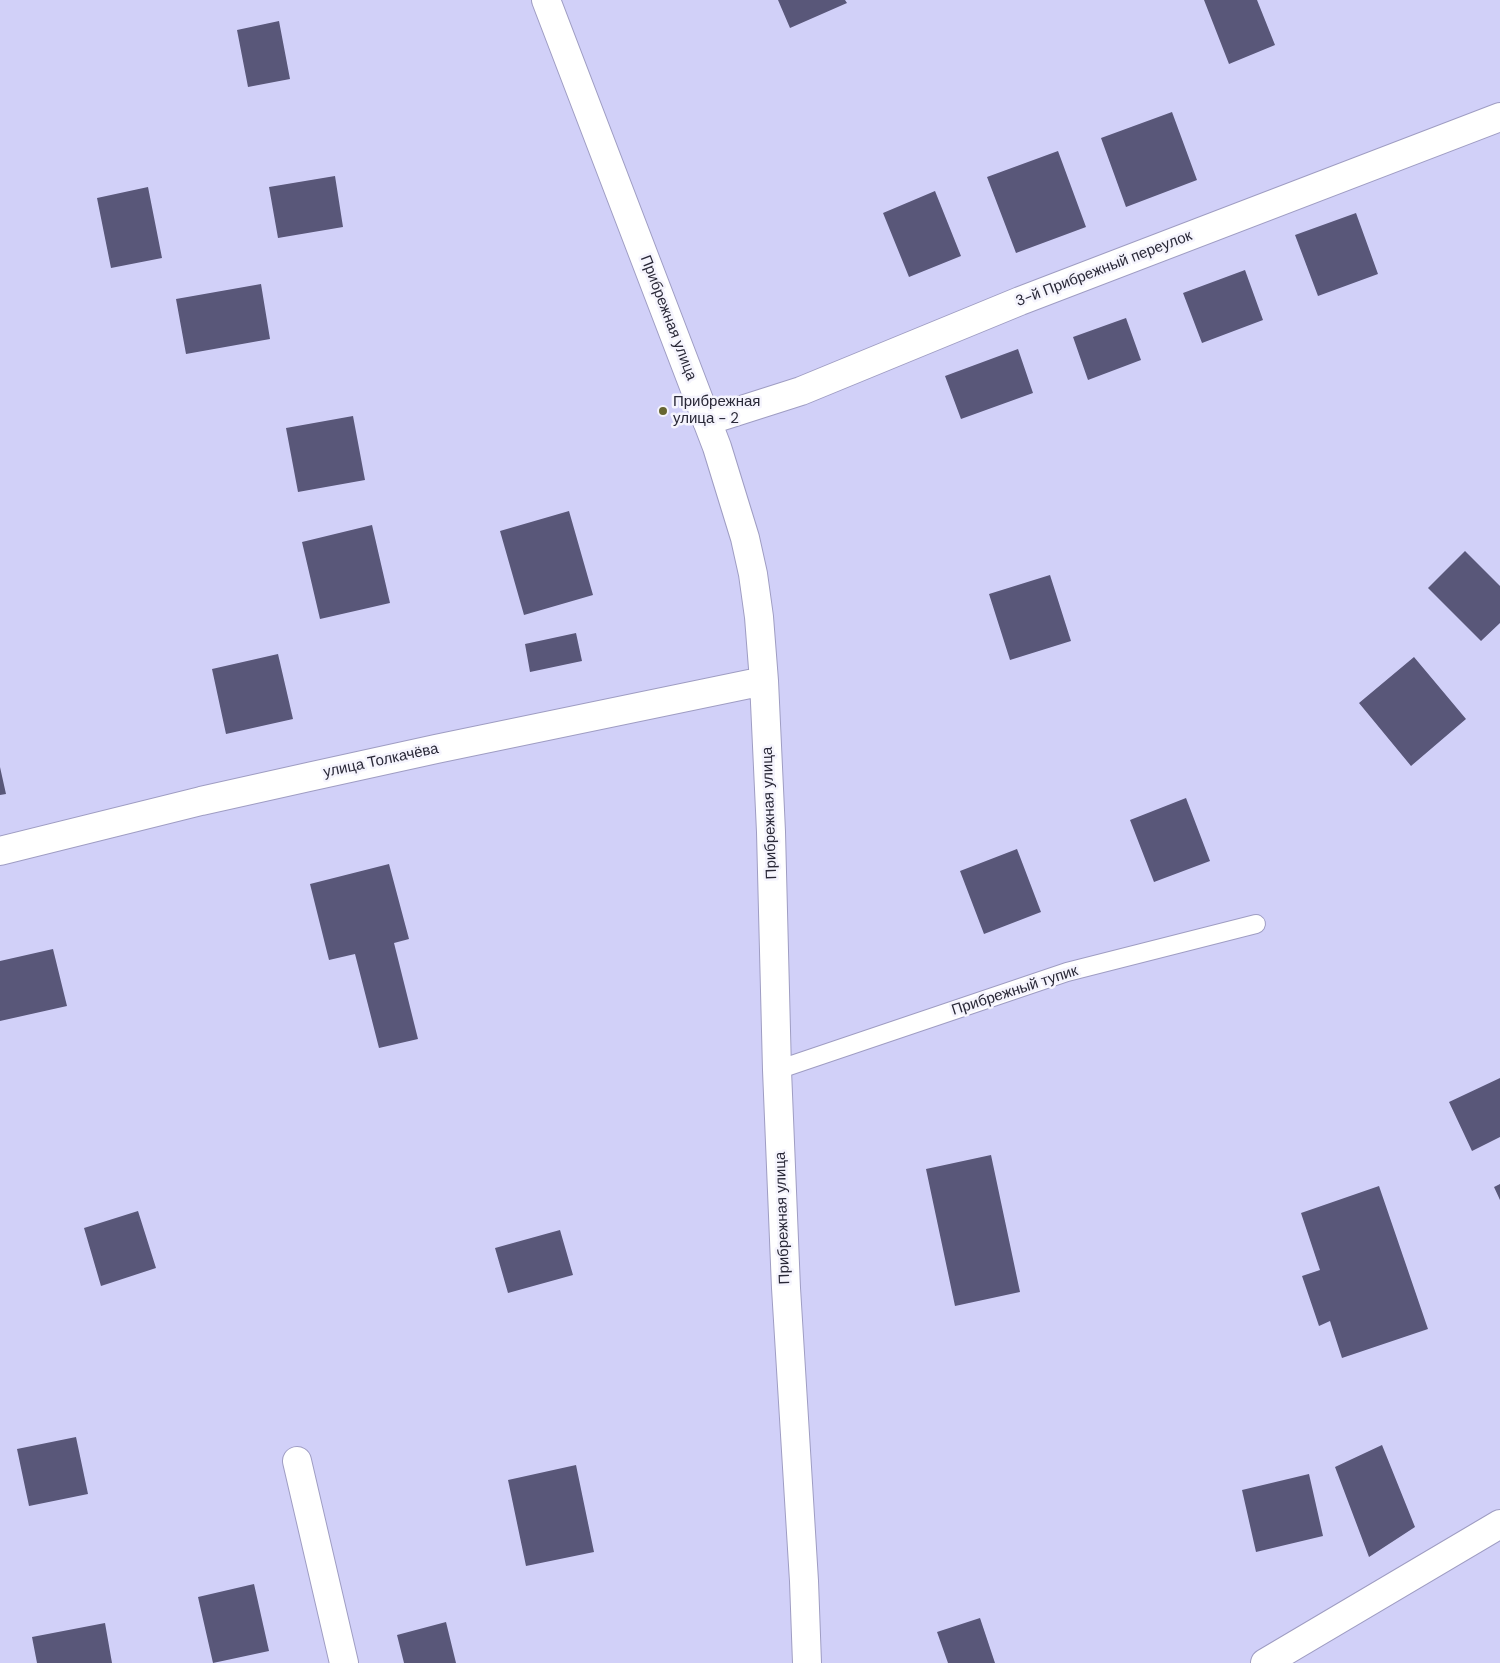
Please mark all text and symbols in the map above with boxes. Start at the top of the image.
street label: 3-й Прибрежный переулок [1013,227,1195,311]
street label: Прибрежная улица [636,253,700,383]
place label: Прибрежная улица - 2 [673,393,760,428]
marker: Прибрежная улица - 2 [657,405,669,417]
street label: улица Толкачёва [322,740,440,782]
street label: Прибрежная улица [759,746,781,880]
street label: Прибрежный тупик [950,962,1080,1020]
street label: Прибрежная улица [772,1151,794,1285]

